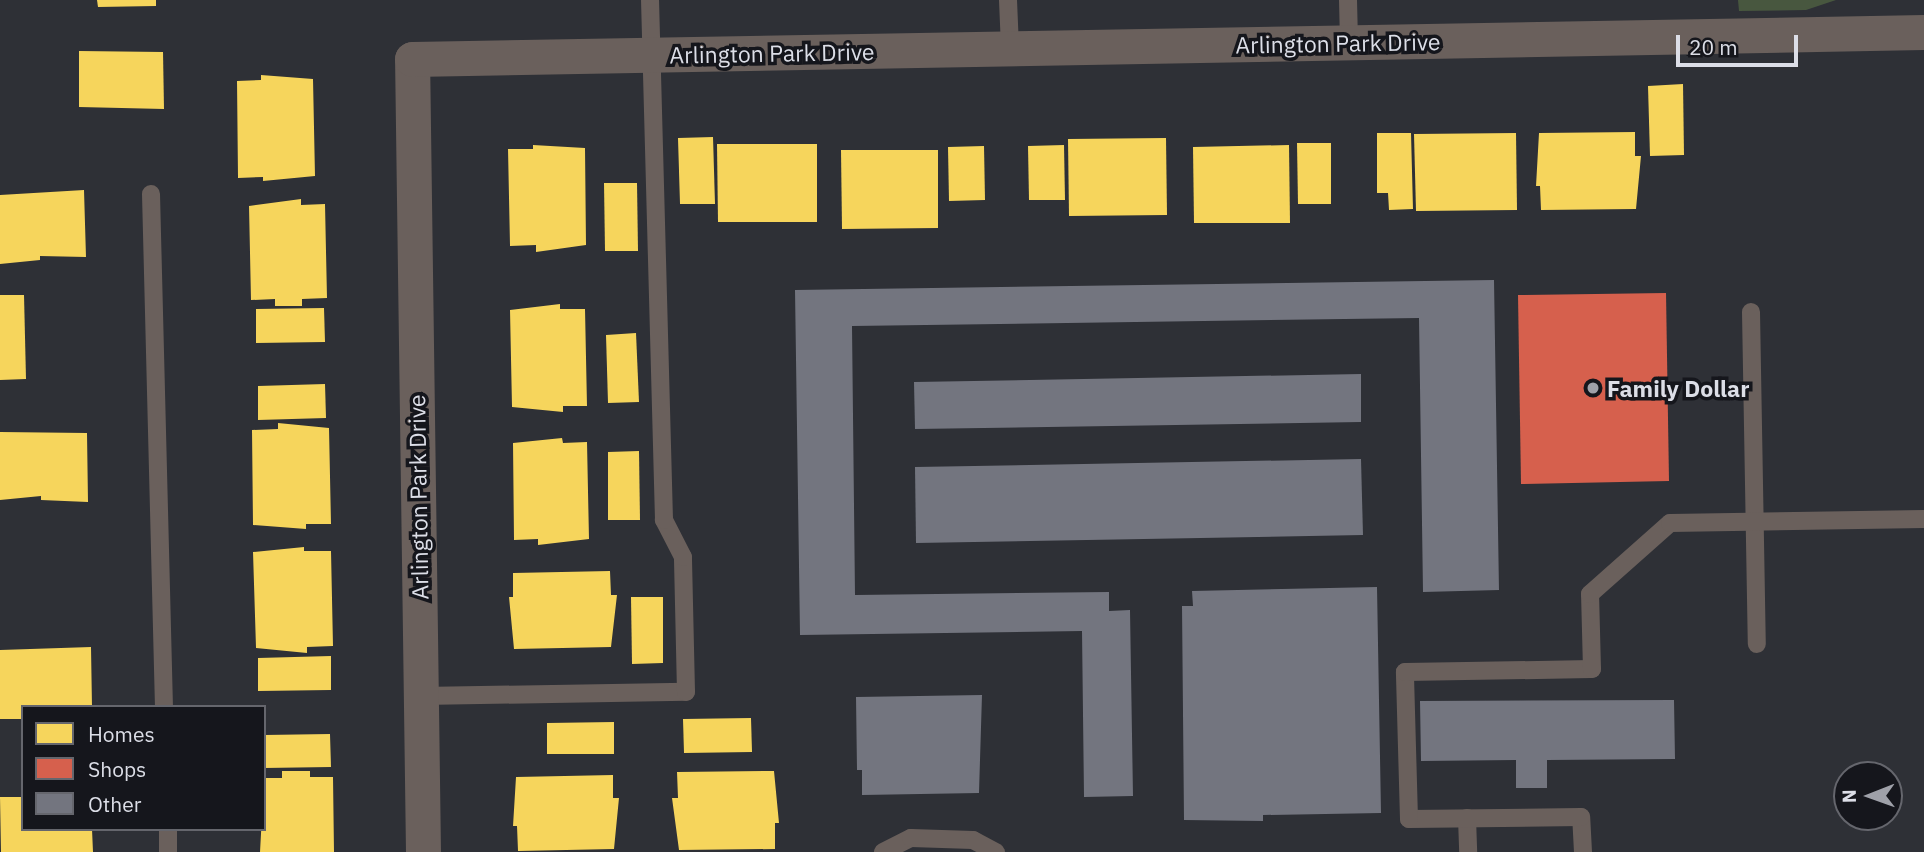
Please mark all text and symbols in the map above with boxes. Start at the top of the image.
scale bar [1679,21,1801,65]
street label: Arlington Park Drive [1235,27,1441,59]
text: 20 m [1689,33,1738,61]
street label: Arlington Park Drive [669,37,875,69]
place label: Family Dollar [1607,374,1749,402]
marker: Family Dollar [1585,380,1601,396]
street label: Arlington Park Drive [402,394,434,600]
legend [21,705,266,831]
text: Homes [88,720,155,748]
text: Shops [88,755,146,783]
north arrow [1833,761,1903,831]
text: N [1837,789,1861,803]
text: Other [88,790,141,818]

